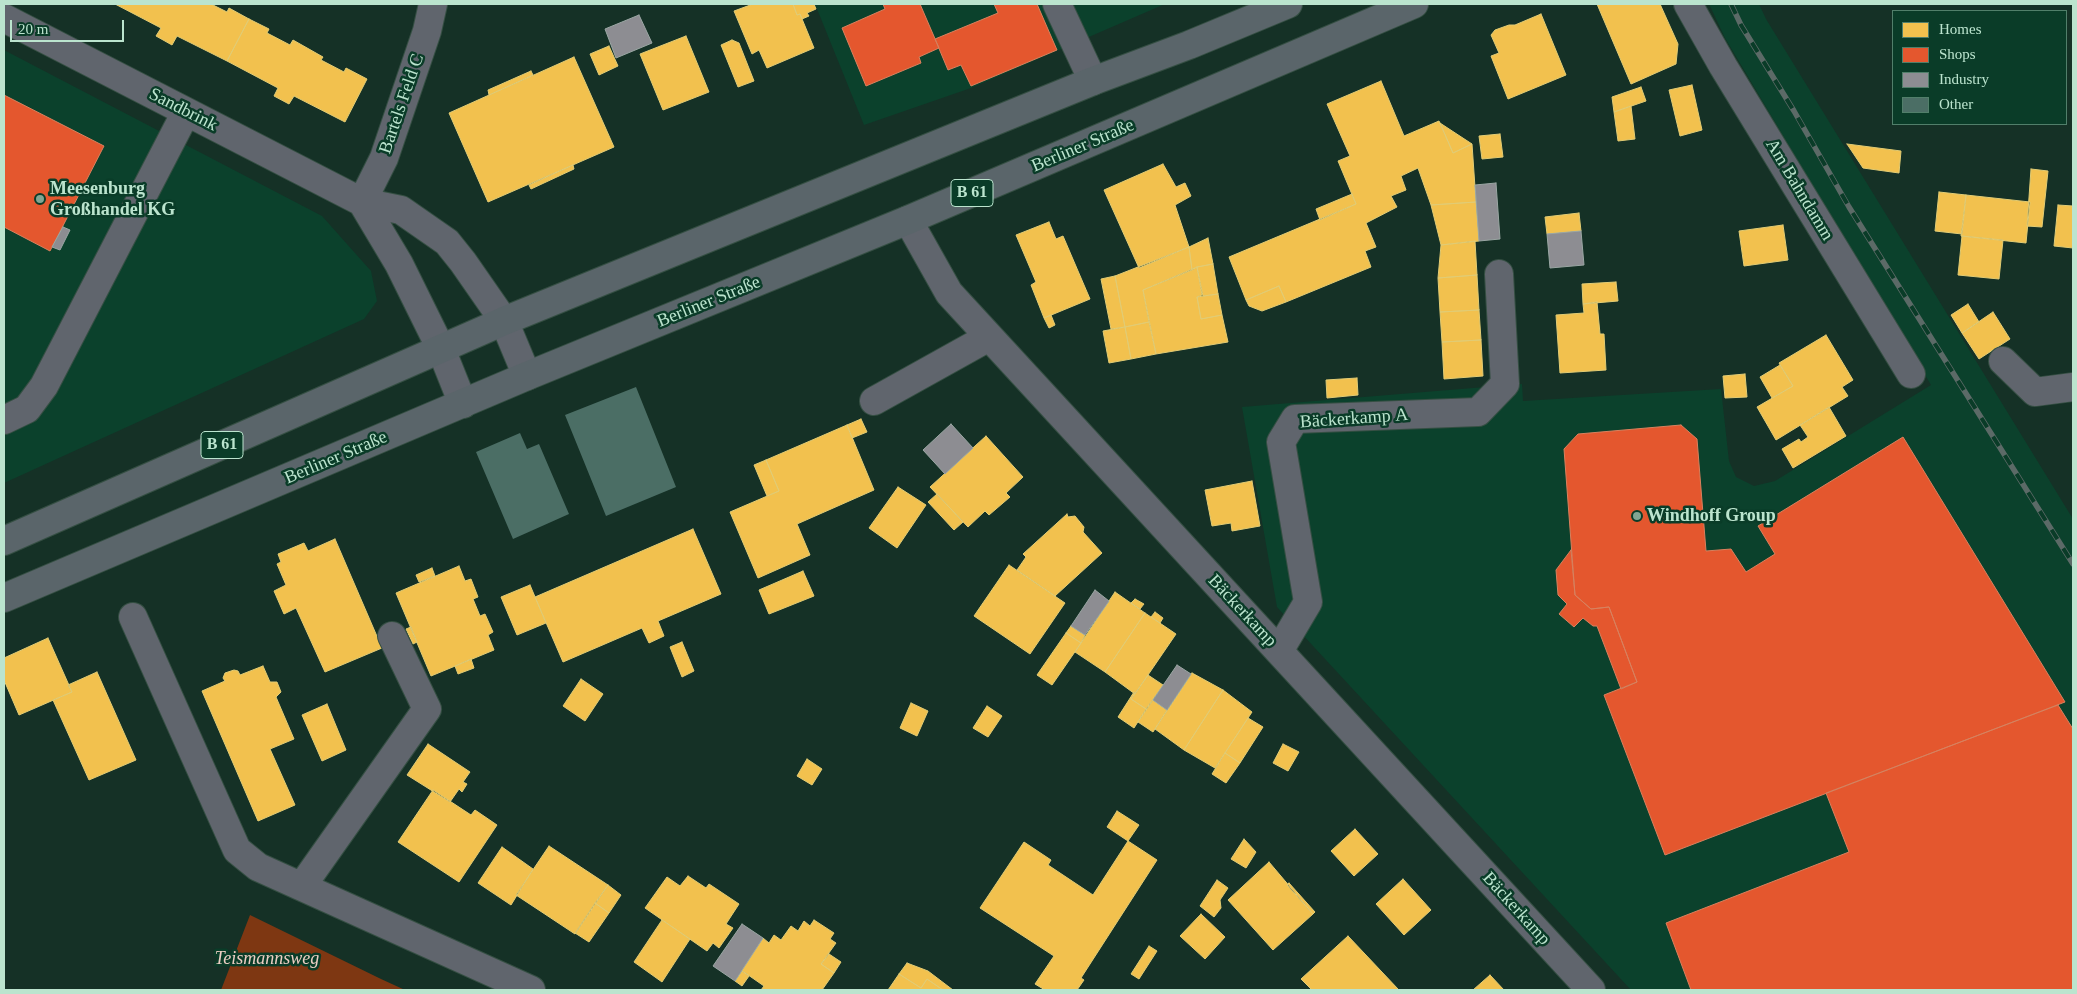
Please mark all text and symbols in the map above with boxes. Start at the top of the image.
scale bar [12,10,126,42]
legend [1892,10,2067,125]
text: 20 m [18,21,48,37]
text: Homes [1939,21,1982,37]
text: Shops [1939,46,1976,62]
street label: Bartels Feld C [375,51,429,157]
text: Industry [1939,71,1989,87]
street label: Sandbrink [145,84,221,136]
text: Other [1939,96,1973,112]
street label: Berliner Straße [1028,115,1138,177]
street label: Am Bahndamm [1760,135,1838,245]
place label: Meesenburg Großhandel KG [50,178,175,220]
road number: B 61 [951,180,993,207]
marker: Meesenburg Großhandel KG [34,193,46,205]
street label: Berliner Straße [654,271,764,333]
street label: Bäckerkamp A [1299,404,1409,434]
street label: Berliner Straße [281,427,391,489]
road number: B 61 [201,432,243,458]
place label: Windhoff Group [1647,505,1776,527]
marker: Windhoff Group [1631,510,1643,522]
street label: Bäckerkamp [1203,570,1281,652]
street label: Bäckerkamp [1478,868,1554,950]
park label: Teismannsweg [215,948,319,970]

